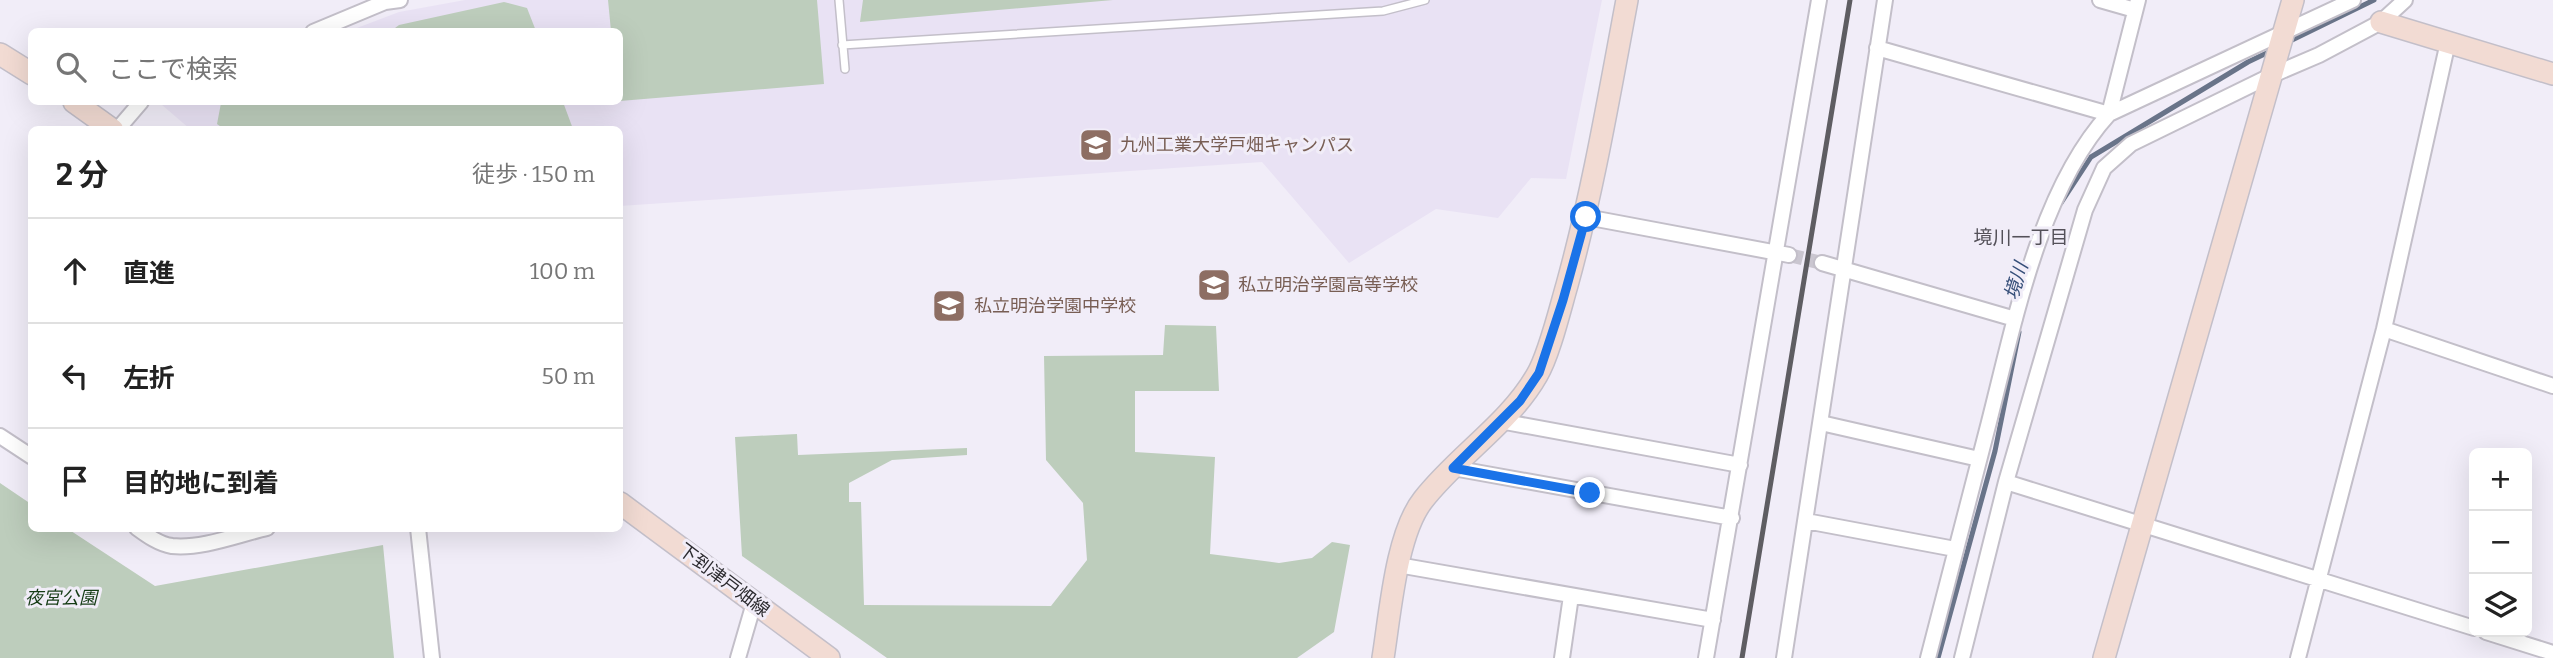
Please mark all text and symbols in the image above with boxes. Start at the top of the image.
search box [28,28,623,105]
icon: search [52,48,90,86]
text: ここで検索 [108,54,238,85]
school or university icon: 九州工業大学戸畑キャンパス [1077,126,1115,164]
place label: 九州工業大学戸畑キャンパス [1120,134,1354,156]
text: 2 分 [56,157,108,193]
text: 徒歩 · 150 m [472,160,595,188]
route start [1570,201,1601,232]
district label: 境川一丁目 [1973,226,2069,249]
icon: ahead [56,252,94,290]
text: 100 m [530,257,595,285]
text: 直進 [123,258,175,289]
water label: 境川 [1999,258,2033,303]
school or university icon: 私立明治学園高等学校 [1195,266,1233,304]
place label: 私立明治学園高等学校 [1238,274,1418,296]
school or university icon: 私立明治学園中学校 [930,287,968,325]
place label: 私立明治学園中学校 [974,295,1136,317]
icon: left [56,357,94,395]
text: 50 m [541,362,595,390]
text: 左折 [123,363,175,394]
map controls [2469,448,2532,637]
button: + [2469,448,2532,511]
icon: arrive [56,462,94,500]
text: 目的地に到着 [123,468,279,499]
route end [1574,477,1605,508]
button: − [2469,511,2532,574]
street label: 下到津戸畑線 [674,539,774,621]
button: layers [2469,574,2532,637]
park label: 夜宮公園 [25,587,100,609]

